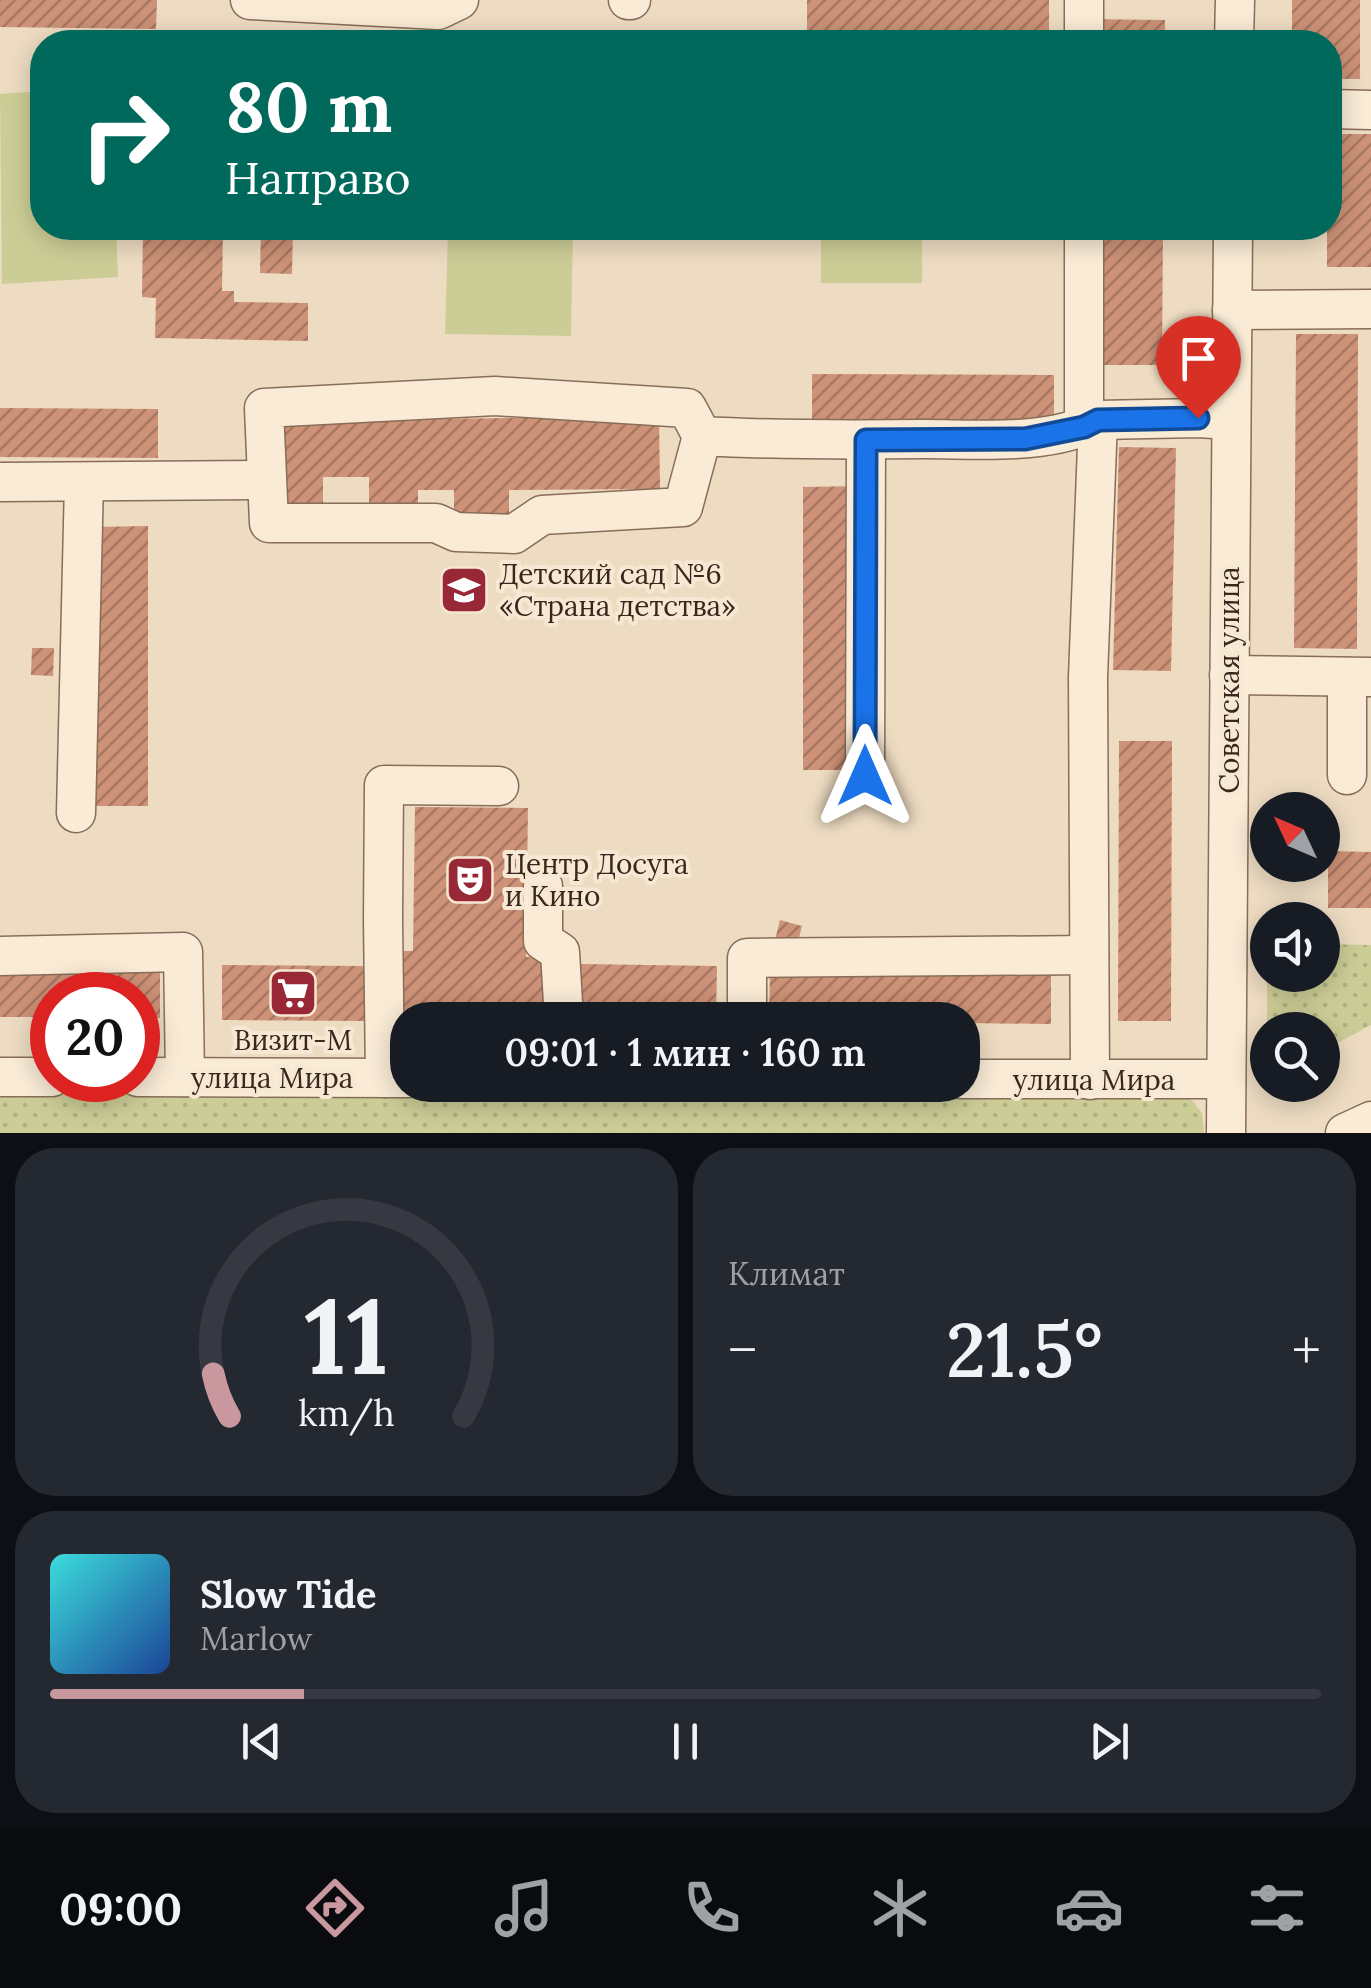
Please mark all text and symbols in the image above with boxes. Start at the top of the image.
text: 80 m [225,62,392,151]
icon: right [60,70,190,200]
text: Направо [225,149,411,206]
pin [1156,316,1241,419]
icon: arrive [1171,331,1226,386]
place label: Детский сад №6 «Страна детства» [499,556,736,624]
school or university icon: Детский сад №6 «Страна детства» [438,564,490,616]
street label: Советская улица [1211,566,1247,794]
position arrow [813,724,917,828]
north arrow [1250,792,1340,882]
map controls [1250,792,1340,1102]
place label: Центр Досуга и Кино [505,846,689,914]
theatre icon: Центр Досуга и Кино [444,854,496,906]
button: sound [1250,902,1340,992]
supermarket icon: Визит-М [267,967,319,1019]
speed limit sign: 20 [30,972,160,1102]
button: search [1250,1012,1340,1102]
place label: Визит-М [234,1022,352,1058]
text: 09:01 · 1 мин · 160 m [504,1028,866,1076]
street label: улица Мира [191,1060,353,1096]
street label: улица Мира [1013,1062,1175,1098]
text: Климат [728,1253,845,1294]
text: 11 [304,1269,389,1402]
text: 21.5° [946,1302,1103,1398]
text: − [728,1315,757,1385]
text: + [1292,1315,1321,1385]
text: km/h [298,1390,395,1436]
text: Slow Tide [200,1570,377,1618]
text: Marlow [200,1618,312,1659]
icon: previous [234,1714,289,1769]
icon: pause [658,1714,713,1769]
icon: next [1082,1714,1137,1769]
icon: directions [300,1873,370,1943]
icon: music [489,1873,559,1943]
icon: phone [677,1873,747,1943]
icon: climate [865,1873,935,1943]
icon: car [1054,1873,1124,1943]
icon: filters [1242,1873,1312,1943]
text: 09:00 [59,1880,182,1937]

